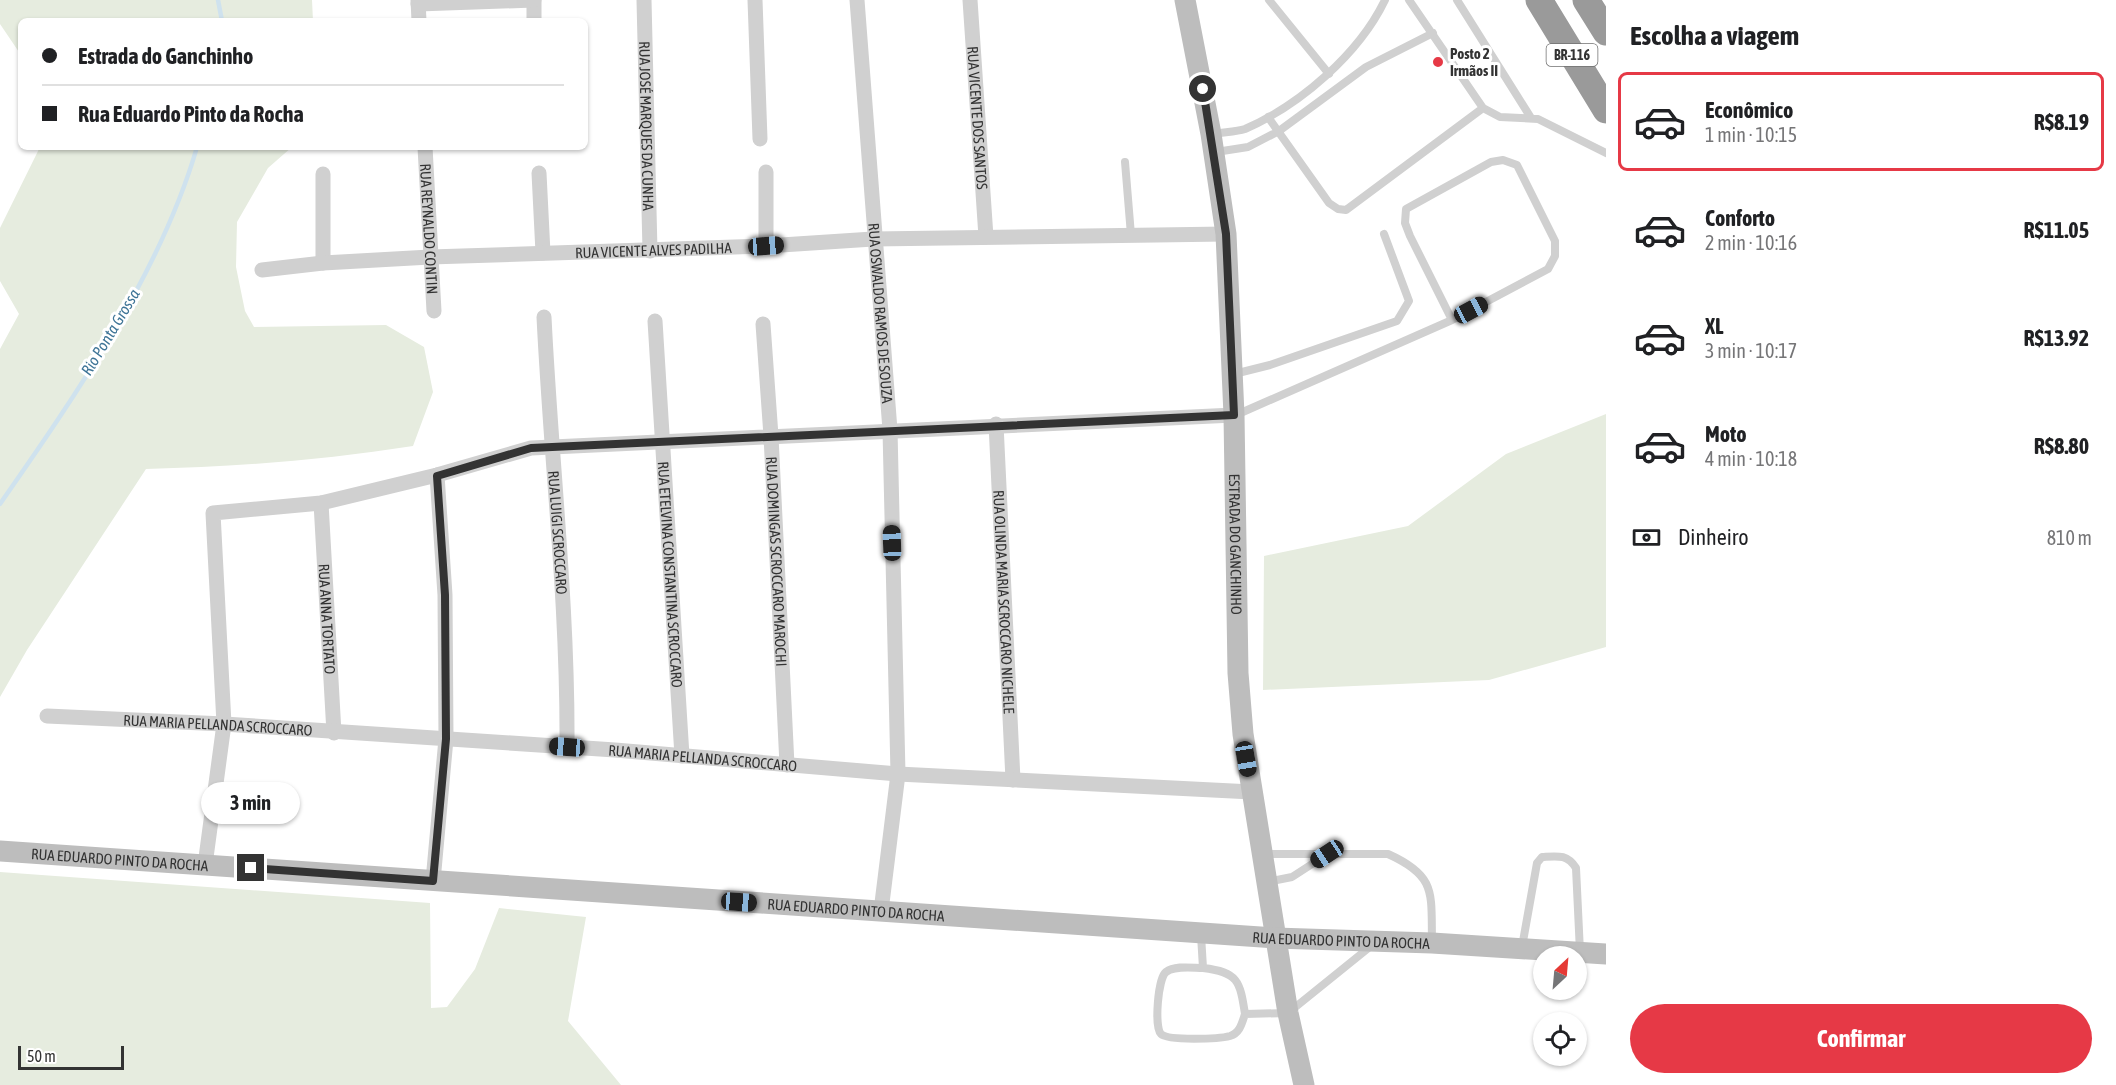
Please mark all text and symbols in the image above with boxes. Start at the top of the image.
text: Escolha a viagem [1630,20,1799,51]
street label: RUA JOSÉ MARQUES DA CUNHA [636,41,658,212]
text: Estrada do Ganchinho [78,43,253,69]
road number: BR-116 [1546,44,1598,66]
place label: Posto 2 Irmãos II [1450,45,1498,79]
street label: RUA VICENTE DOS SANTOS [965,46,991,190]
marker: Posto 2 Irmãos II [1431,55,1445,69]
route start [1189,75,1216,102]
icon: car [1633,95,1687,149]
text: Econômico [1705,97,1793,123]
text: Rua Eduardo Pinto da Rocha [78,101,304,127]
text: R$8.19 [2034,109,2089,135]
text: 1 min · 10:15 [1705,123,1797,146]
street label: RUA REYNALDO CONTIN [417,163,442,295]
icon: car [1633,203,1687,257]
text: Conforto [1705,205,1775,231]
text: R$11.05 [2023,217,2089,243]
street label: RUA OSWALDO RAMOS DE SOUZA [866,222,896,405]
text: 2 min · 10:16 [1705,231,1797,254]
car [747,236,785,256]
street label: RUA VICENTE ALVES PADILHA [575,239,733,261]
water label: Rio Ponta Grossa [77,285,143,378]
car [1451,294,1491,326]
icon: car [1633,311,1687,365]
text: XL [1705,313,1723,339]
text: R$13.92 [2023,325,2089,351]
text: 3 min · 10:17 [1705,339,1797,362]
icon: car [1633,419,1687,473]
text: Moto [1705,421,1747,447]
text: R$8.80 [2034,433,2089,459]
text: 4 min · 10:18 [1705,447,1797,470]
street label: RUA DOMINGAS SCROCCARO MAROCHI [764,456,791,667]
street label: RUA ETELVINA CONSTANTINA SCROCCARO [655,461,686,688]
street label: RUA LUIGI SCROCCARO [546,470,571,595]
street label: ESTRADA DO GANCHINHO [1226,474,1246,615]
street label: RUA OLINDA MARIA SCROCCARO NICHELE [991,490,1018,715]
icon: cash [1630,521,1663,554]
text: Dinheiro [1678,524,1749,550]
car [882,525,902,561]
text: 810 m [2047,526,2092,549]
street label: RUA ANNA TORTATO [316,563,339,675]
street label: RUA MARIA PELLANDA SCROCCARO [123,711,313,738]
car [548,737,586,757]
car [1234,740,1258,778]
street label: RUA MARIA PELLANDA SCROCCARO [608,741,798,774]
callout: 3 min [202,781,300,823]
text: 3 min [230,791,271,814]
car [1307,837,1347,871]
street label: RUA EDUARDO PINTO DA ROCHA [31,845,209,874]
route end [237,854,264,881]
car [720,892,758,912]
street label: RUA EDUARDO PINTO DA ROCHA [767,895,946,924]
street label: RUA EDUARDO PINTO DA ROCHA [1252,928,1431,951]
north arrow [1533,946,1587,1000]
map controls [1533,946,1587,1066]
button: Confirmar [1630,1004,2092,1073]
button: locate [1533,1012,1587,1066]
scale bar [18,1043,124,1070]
text: 50 m [27,1047,56,1065]

